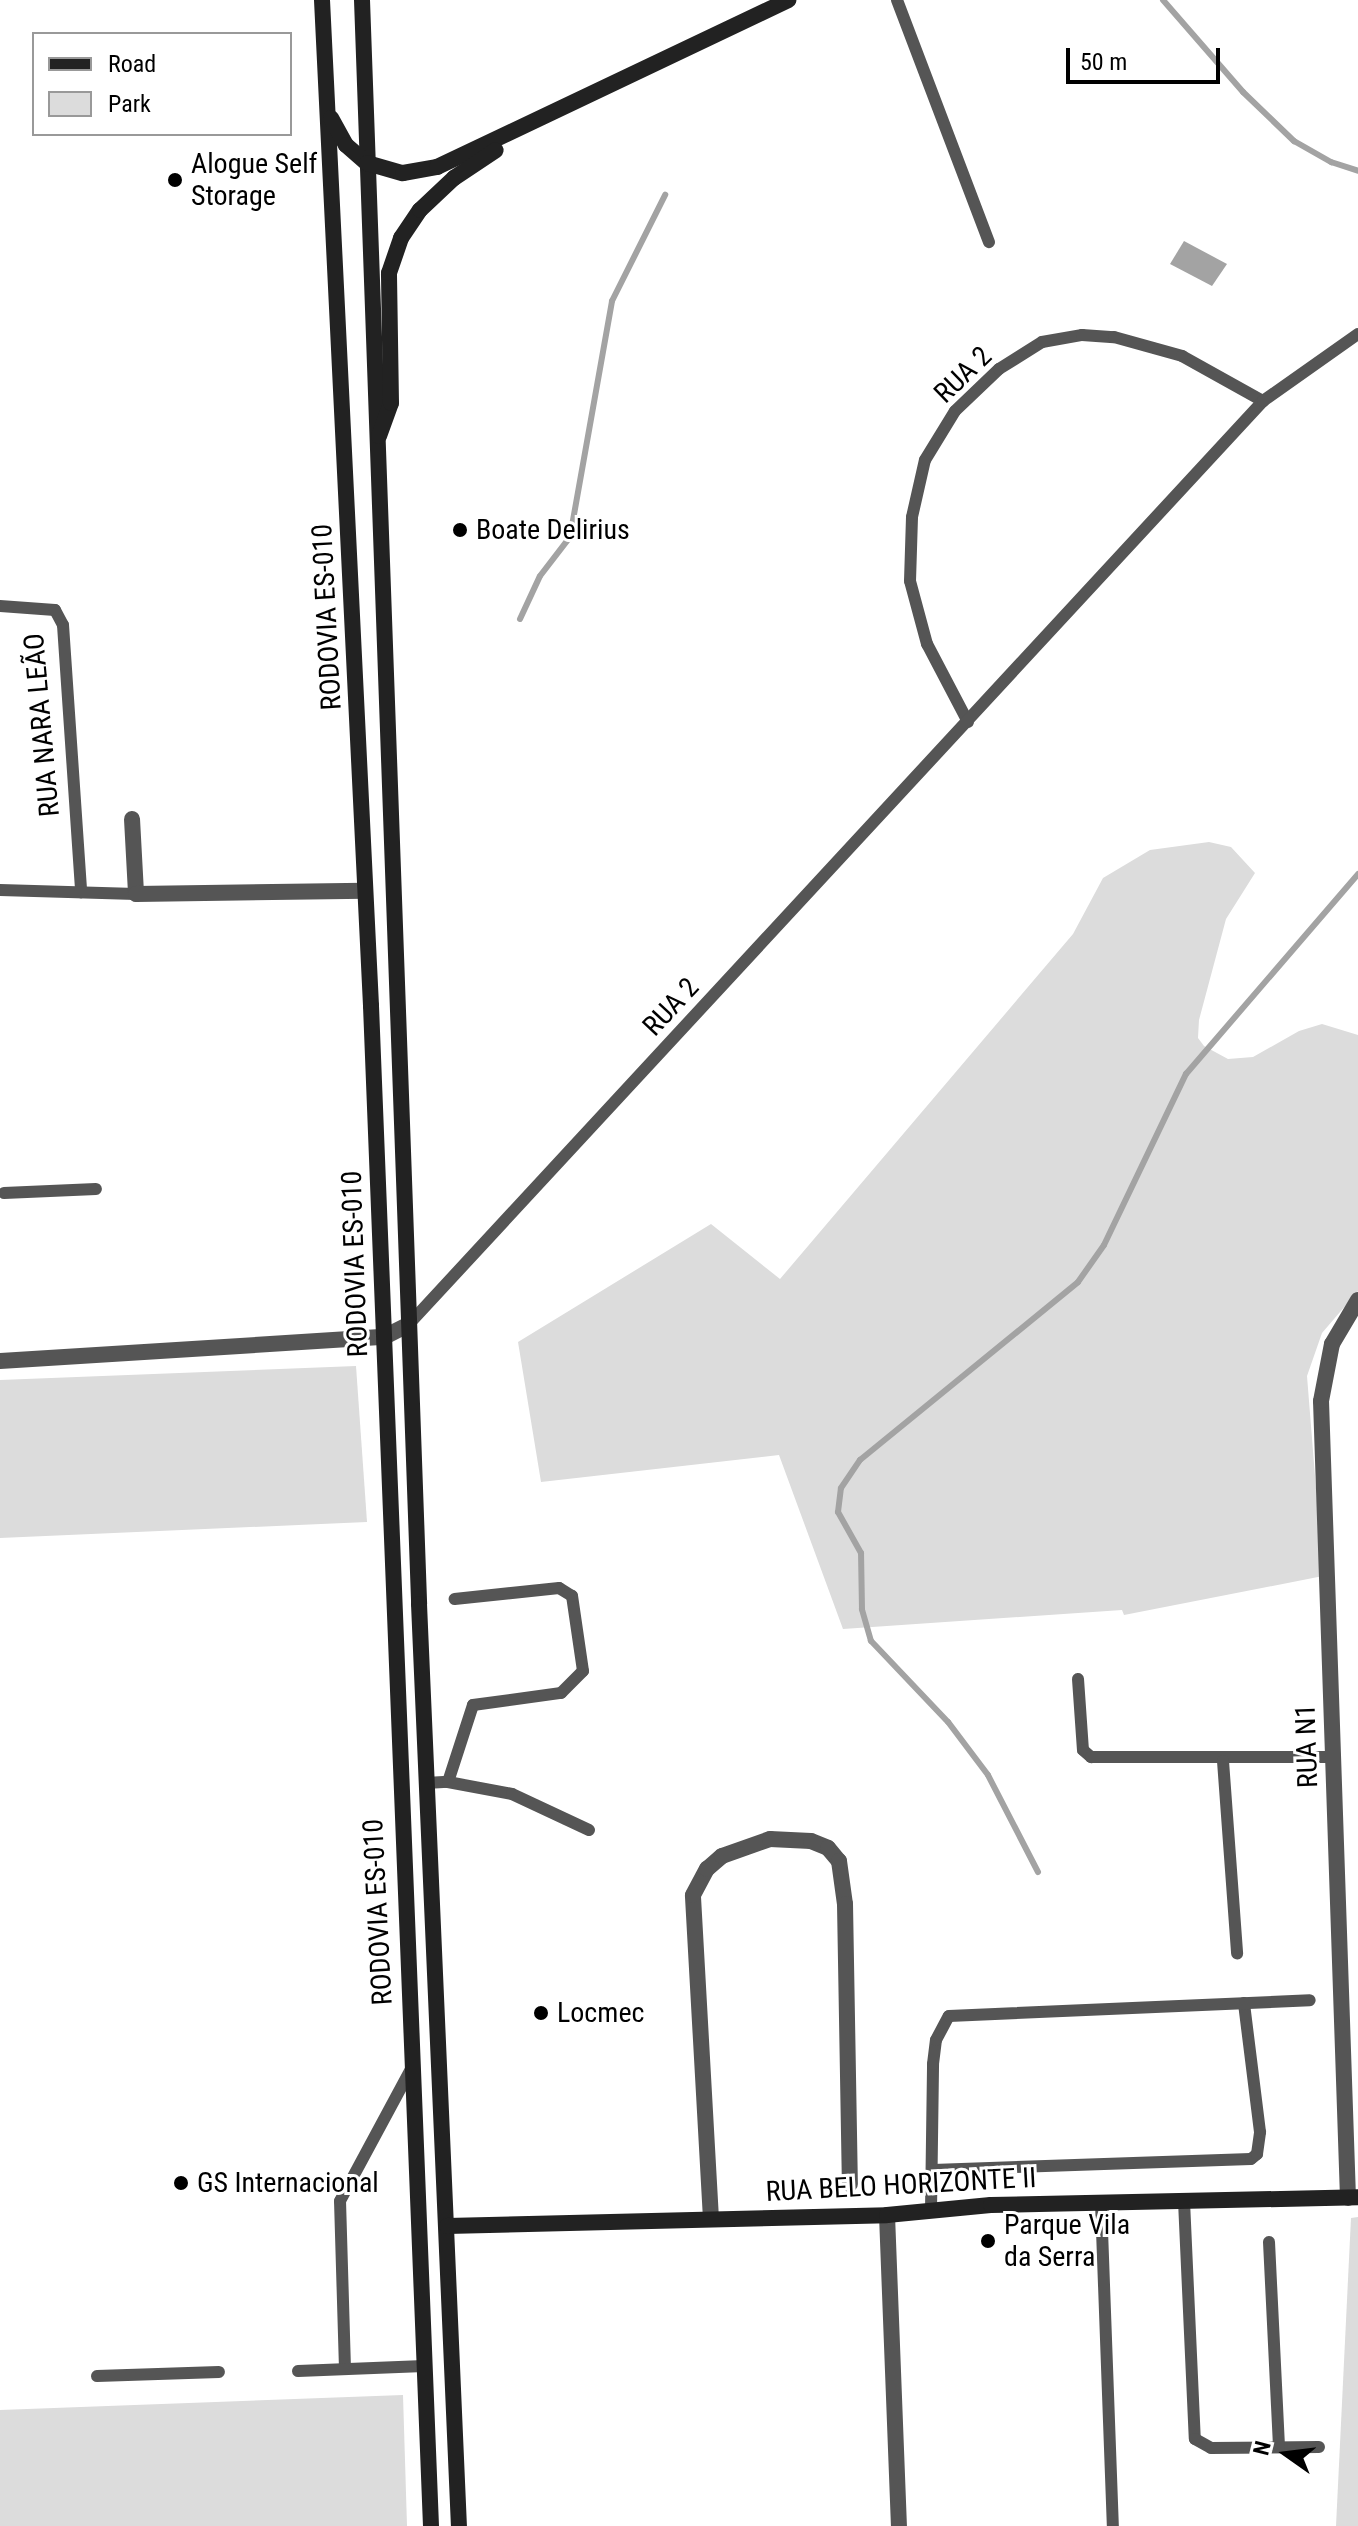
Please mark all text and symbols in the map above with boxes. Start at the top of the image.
legend [32,32,292,136]
scale bar [1070,32,1224,82]
text: 50 m [1080,48,1127,76]
text: Road [108,50,156,78]
text: Park [108,90,151,118]
place label: Alogue Self Storage [191,147,317,213]
marker: Alogue Self Storage [166,171,184,189]
street label: RUA 2 [927,340,999,410]
place label: Boate Delirius [476,513,630,547]
marker: Boate Delirius [451,521,469,539]
street label: RODOVIA ES-010 [305,523,349,711]
street label: RUA NARA LEÃO [17,632,67,818]
street label: RUA 2 [636,971,706,1043]
street label: RODOVIA ES-010 [335,1170,375,1358]
street label: RUA N1 [1289,1703,1325,1789]
street label: RODOVIA ES-010 [356,1818,400,2006]
place label: Locmec [557,1996,644,2030]
marker: Locmec [532,2004,550,2022]
street label: RUA BELO HORIZONTE II [765,2161,1037,2209]
place label: GS Internacional [197,2166,379,2200]
marker: GS Internacional [172,2174,190,2192]
place label: Parque Vila da Serra [1004,2208,1130,2274]
marker: Parque Vila da Serra [979,2232,997,2250]
north arrow [1246,2414,1326,2494]
text: N [1248,2439,1276,2458]

